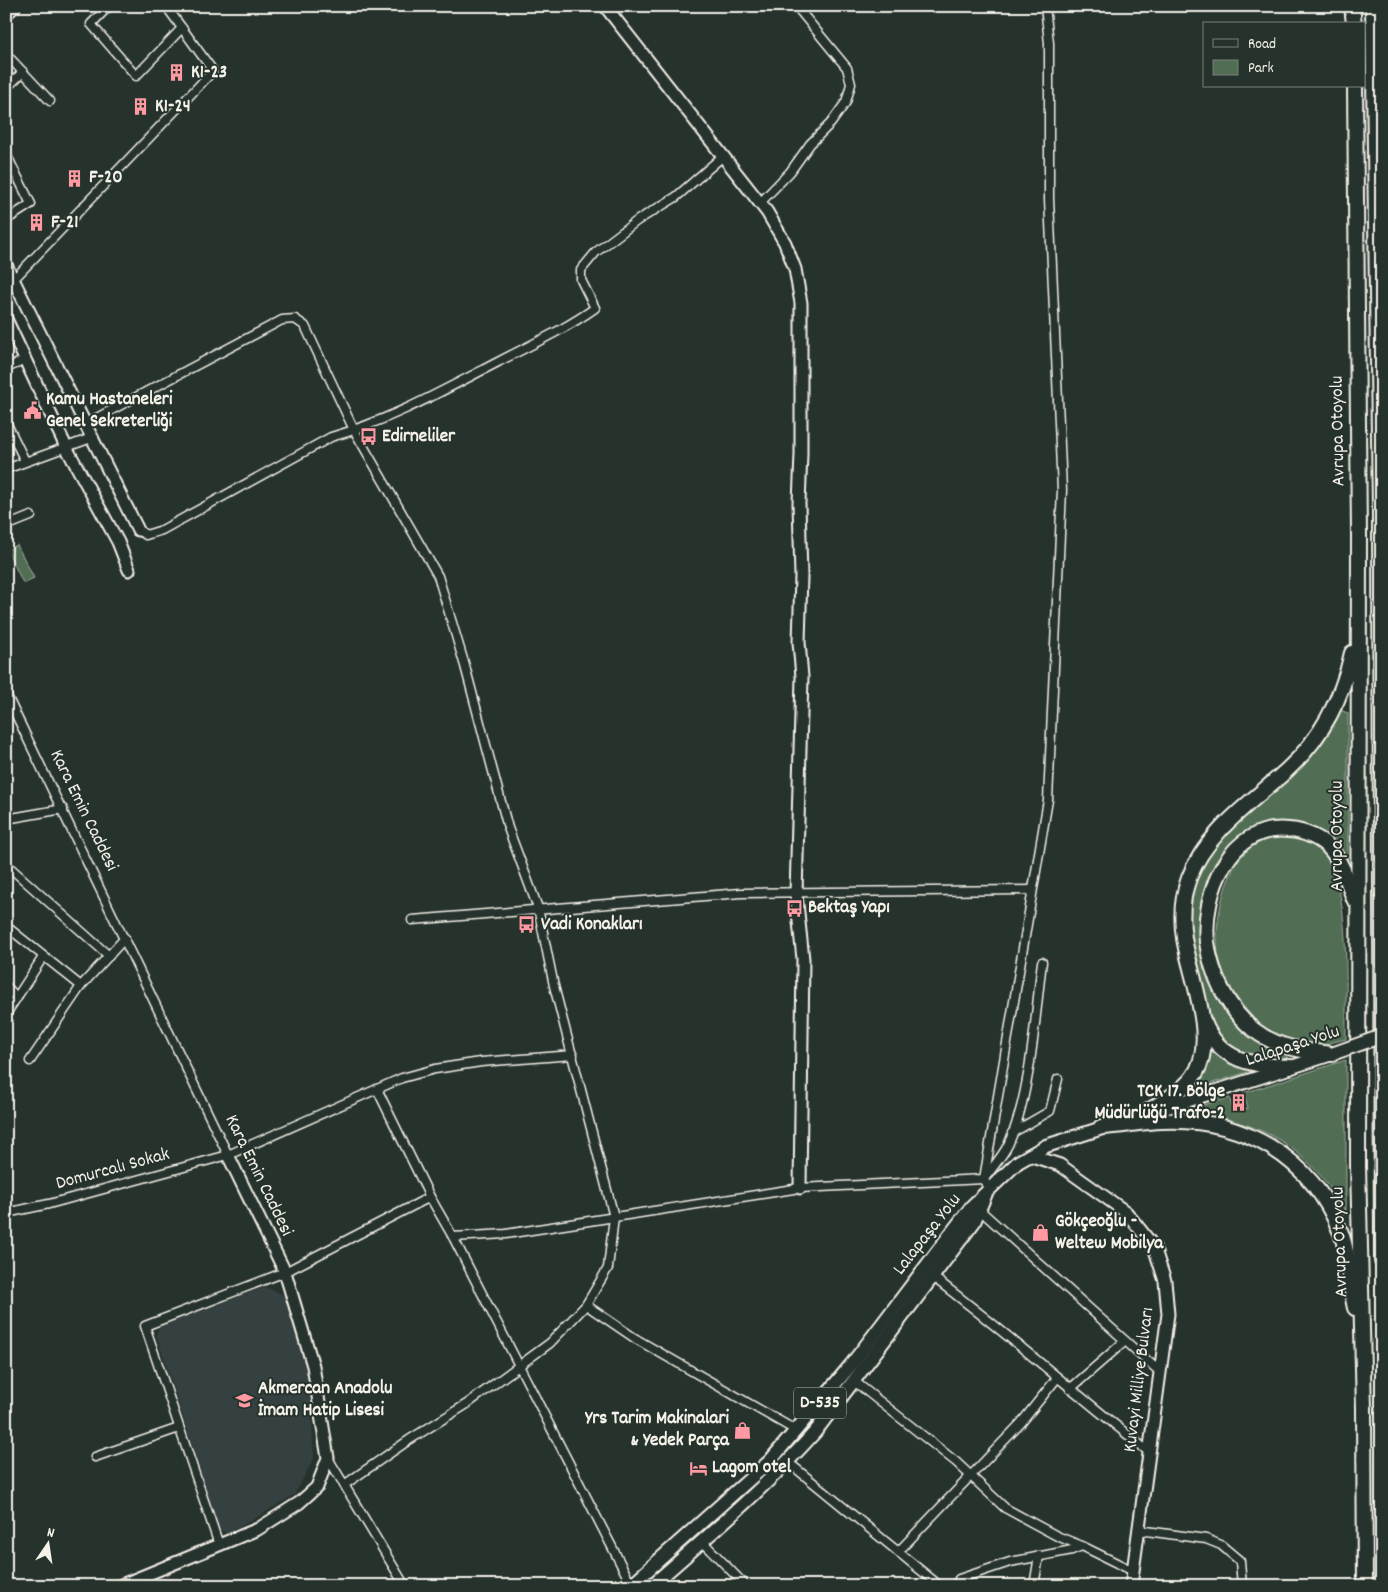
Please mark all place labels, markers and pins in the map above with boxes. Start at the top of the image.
place label: K1-23 [191,60,227,87]
building icon: K1-23 [167,63,187,83]
place label: K1-24 [155,94,191,121]
building icon: K1-24 [131,97,151,117]
place label: F-20 [89,165,123,192]
building icon: F-20 [65,168,85,188]
place label: F-21 [51,210,78,237]
building icon: F-21 [27,213,47,233]
place label: Kamu Hastaneleri Genel Sekreterliği [46,387,173,436]
public building icon: Kamu Hastaneleri Genel Sekreterliği [22,401,42,421]
place label: Edirneliler [382,424,456,451]
bus stop icon: Edirneliler [358,427,378,447]
place label: Bektaş Yapı [808,895,890,922]
bus stop icon: Bektaş Yapı [784,898,804,918]
place label: Vadi Konakları [541,912,642,939]
bus stop icon: Vadi Konakları [517,915,537,935]
place label: TCK 17. Bölge Müdürlüğü Trafo-2 [1094,1079,1225,1128]
building icon: TCK 17. Bölge Müdürlüğü Trafo-2 [1229,1093,1249,1113]
place label: Gökçeoğlu - Weltew Mobilya [1055,1209,1164,1258]
shop icon: Gökçeoğlu - Weltew Mobilya [1031,1223,1051,1243]
place label: Akmercan Anadolu İmam Hatip Lisesi [258,1376,392,1425]
school or university icon: Akmercan Anadolu İmam Hatip Lisesi [234,1390,254,1410]
place label: Yrs Tarim Makinalari & Yedek Parça [584,1406,730,1455]
shop icon: Yrs Tarim Makinalari & Yedek Parça [733,1420,753,1440]
place label: Lagom otel [712,1455,792,1482]
hotel icon: Lagom otel [688,1458,708,1478]

